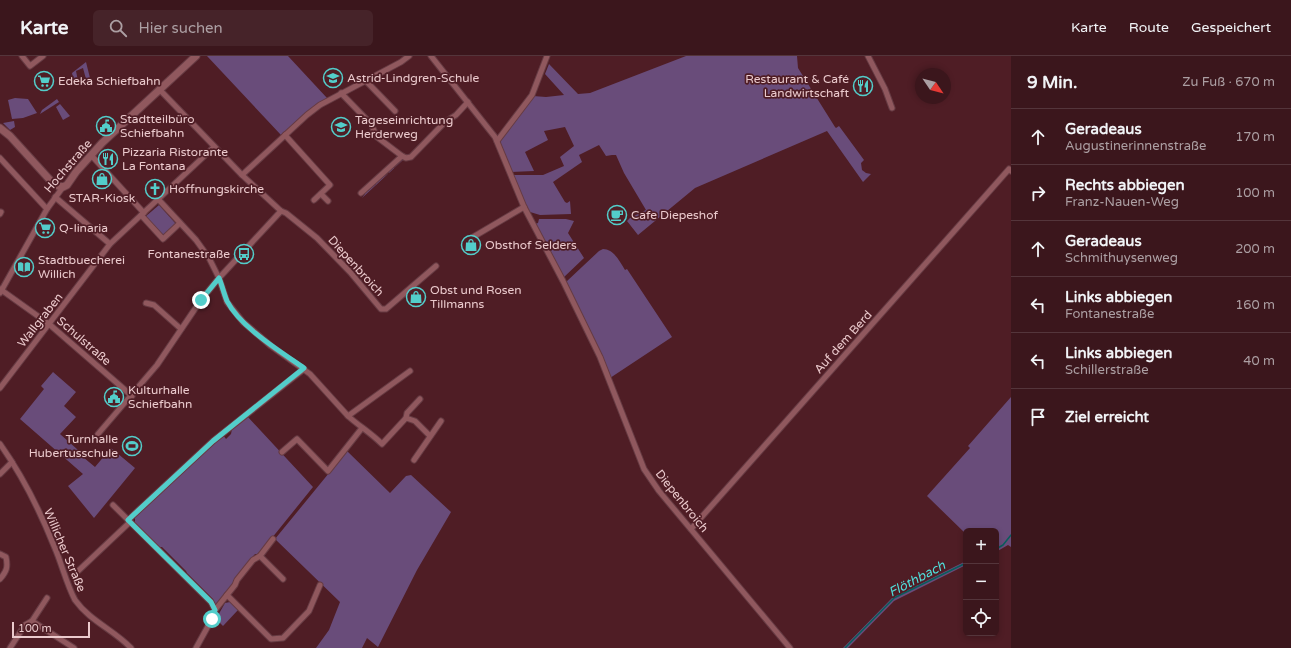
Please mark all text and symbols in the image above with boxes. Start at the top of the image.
search box [93,10,373,46]
text: Karte [20,17,69,39]
icon: search [107,17,129,39]
text: Hier suchen [139,19,223,37]
text: Karte [1071,19,1107,36]
text: Route [1129,19,1169,36]
text: Gespeichert [1191,19,1271,36]
school or university icon: Astrid-Lindgren-Schule [322,67,344,89]
north arrow [915,68,951,104]
supermarket icon: Edeka Schiefbahn [33,70,55,92]
place label: Astrid-Lindgren-Schule [347,71,479,85]
place label: Restaurant & Café Landwirtschaft [745,72,849,100]
text: 9 Min. [1027,72,1077,93]
place label: Edeka Schiefbahn [58,74,161,88]
text: Zu Fuß · 670 m [1182,74,1275,90]
restaurant icon: Restaurant & Café Landwirtschaft [852,75,874,97]
place label: Stadtteilbüro Schiefbahn [120,112,194,140]
place label: Tageseinrichtung Herderweg [355,113,453,141]
public building icon: Stadtteilbüro Schiefbahn [95,115,117,137]
school or university icon: Tageseinrichtung Herderweg [330,116,352,138]
text: Geradeaus [1065,120,1142,138]
icon: ahead [1027,126,1049,148]
text: 170 m [1235,129,1275,145]
street label: Hochstraße [41,136,95,195]
text: Augustinerinnenstraße [1065,138,1206,154]
place label: Pizzaria Ristorante La Fontana [122,145,228,173]
restaurant icon: Pizzaria Ristorante La Fontana [97,148,119,170]
shop icon: STAR-Kiosk [91,168,113,190]
text: Rechts abbiegen [1065,176,1185,194]
church icon: Hoffnungskirche [144,178,166,200]
place label: Hoffnungskirche [169,182,264,196]
icon: right [1027,182,1049,204]
text: 100 m [1235,185,1275,201]
place label: STAR-Kiosk [69,191,136,205]
text: Franz-Nauen-Weg [1065,194,1179,210]
cafe icon: Cafe Diepeshof [606,204,628,226]
place label: Cafe Diepeshof [631,208,718,222]
supermarket icon: Q-linaria [34,217,56,239]
place label: Q-linaria [59,221,108,235]
text: Geradeaus [1065,232,1142,250]
street label: Diepenbroich [325,233,387,299]
shop icon: Obsthof Selders [460,234,482,256]
place label: Obsthof Selders [485,238,577,252]
icon: ahead [1027,238,1049,260]
text: 200 m [1235,241,1275,257]
bus stop icon: Fontanestraße [233,243,255,265]
place label: Fontanestraße [148,247,230,261]
text: Schmithuysenweg [1065,250,1178,266]
place label: Stadtbuecherei Willich [38,253,125,281]
library icon: Stadtbuecherei Willich [13,256,35,278]
place label: Obst und Rosen Tillmanns [430,283,522,311]
shop icon: Obst und Rosen Tillmanns [405,286,427,308]
text: Links abbiegen [1065,288,1172,306]
street label: Wallgraben [14,290,66,350]
route end [192,291,210,309]
icon: left [1027,294,1049,316]
text: 160 m [1235,297,1275,313]
text: Fontanestraße [1065,306,1154,322]
street label: Auf dem Berd [811,308,875,376]
street label: Schulstraße [54,314,114,368]
text: Links abbiegen [1065,344,1172,362]
icon: left [1027,350,1049,372]
text: 40 m [1243,353,1275,369]
text: Schillerstraße [1065,362,1149,378]
place label: Kulturhalle Schiefbahn [128,383,192,411]
public building icon: Kulturhalle Schiefbahn [103,386,125,408]
icon: arrive [1027,406,1049,428]
text: Ziel erreicht [1065,408,1149,426]
place label: Turnhalle Hubertusschule [29,432,118,460]
sports icon: Turnhalle Hubertusschule [121,435,143,457]
street label: Diepenbroich [653,467,711,535]
street label: Willicher Straße [41,506,89,594]
map controls [963,528,999,636]
button: + [963,528,999,564]
water label: Flöthbach [886,557,949,601]
button: − [963,564,999,600]
button: locate [963,600,999,636]
route start [203,610,221,628]
scale bar [12,620,90,639]
text: 100 m [18,622,52,635]

